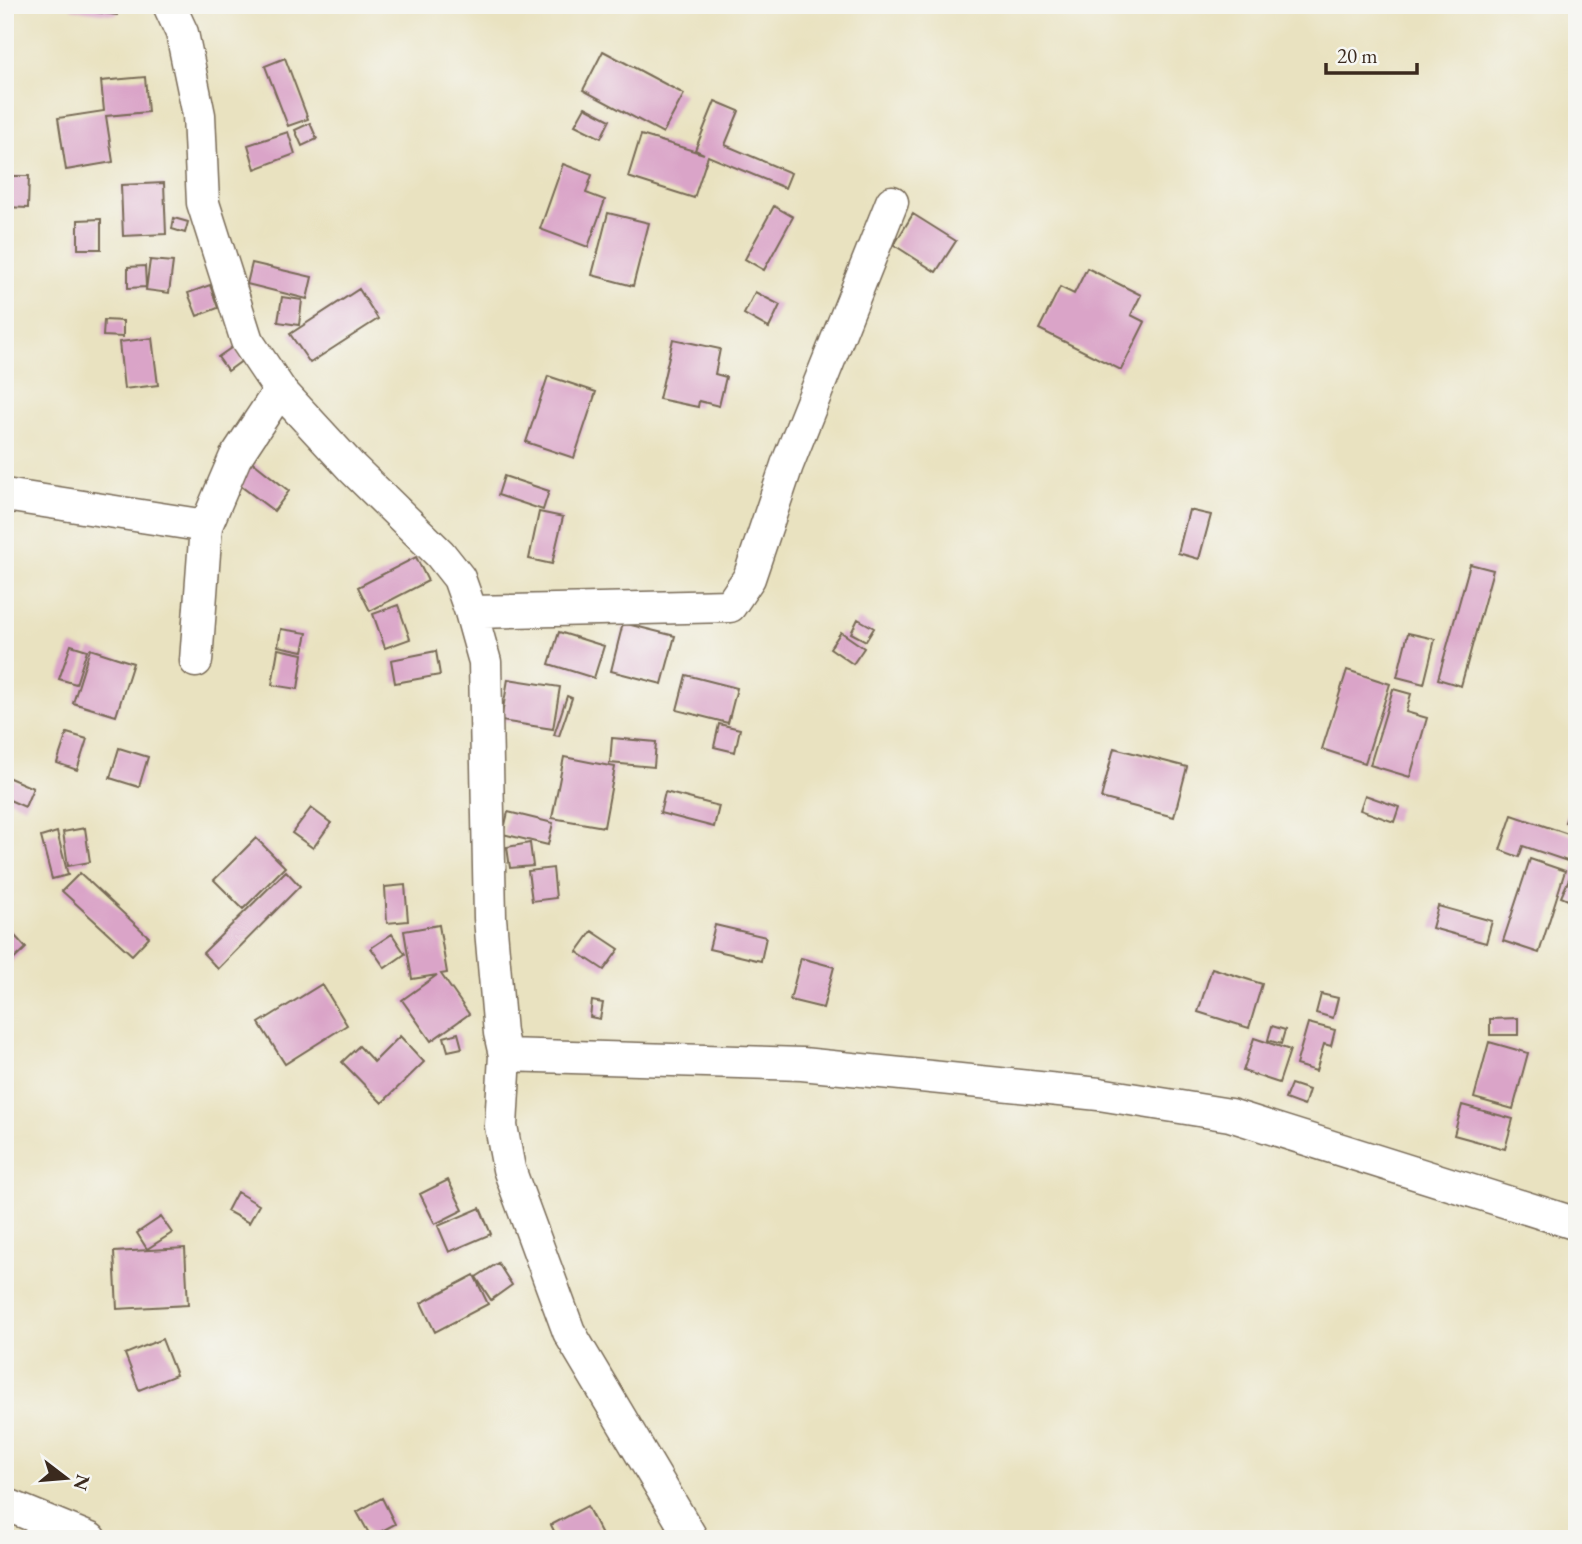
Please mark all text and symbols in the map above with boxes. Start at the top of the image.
scale bar [1326,32,1418,76]
text: 20 m [1337,42,1378,69]
north arrow [32,1442,102,1512]
text: N [68,1472,96,1494]

